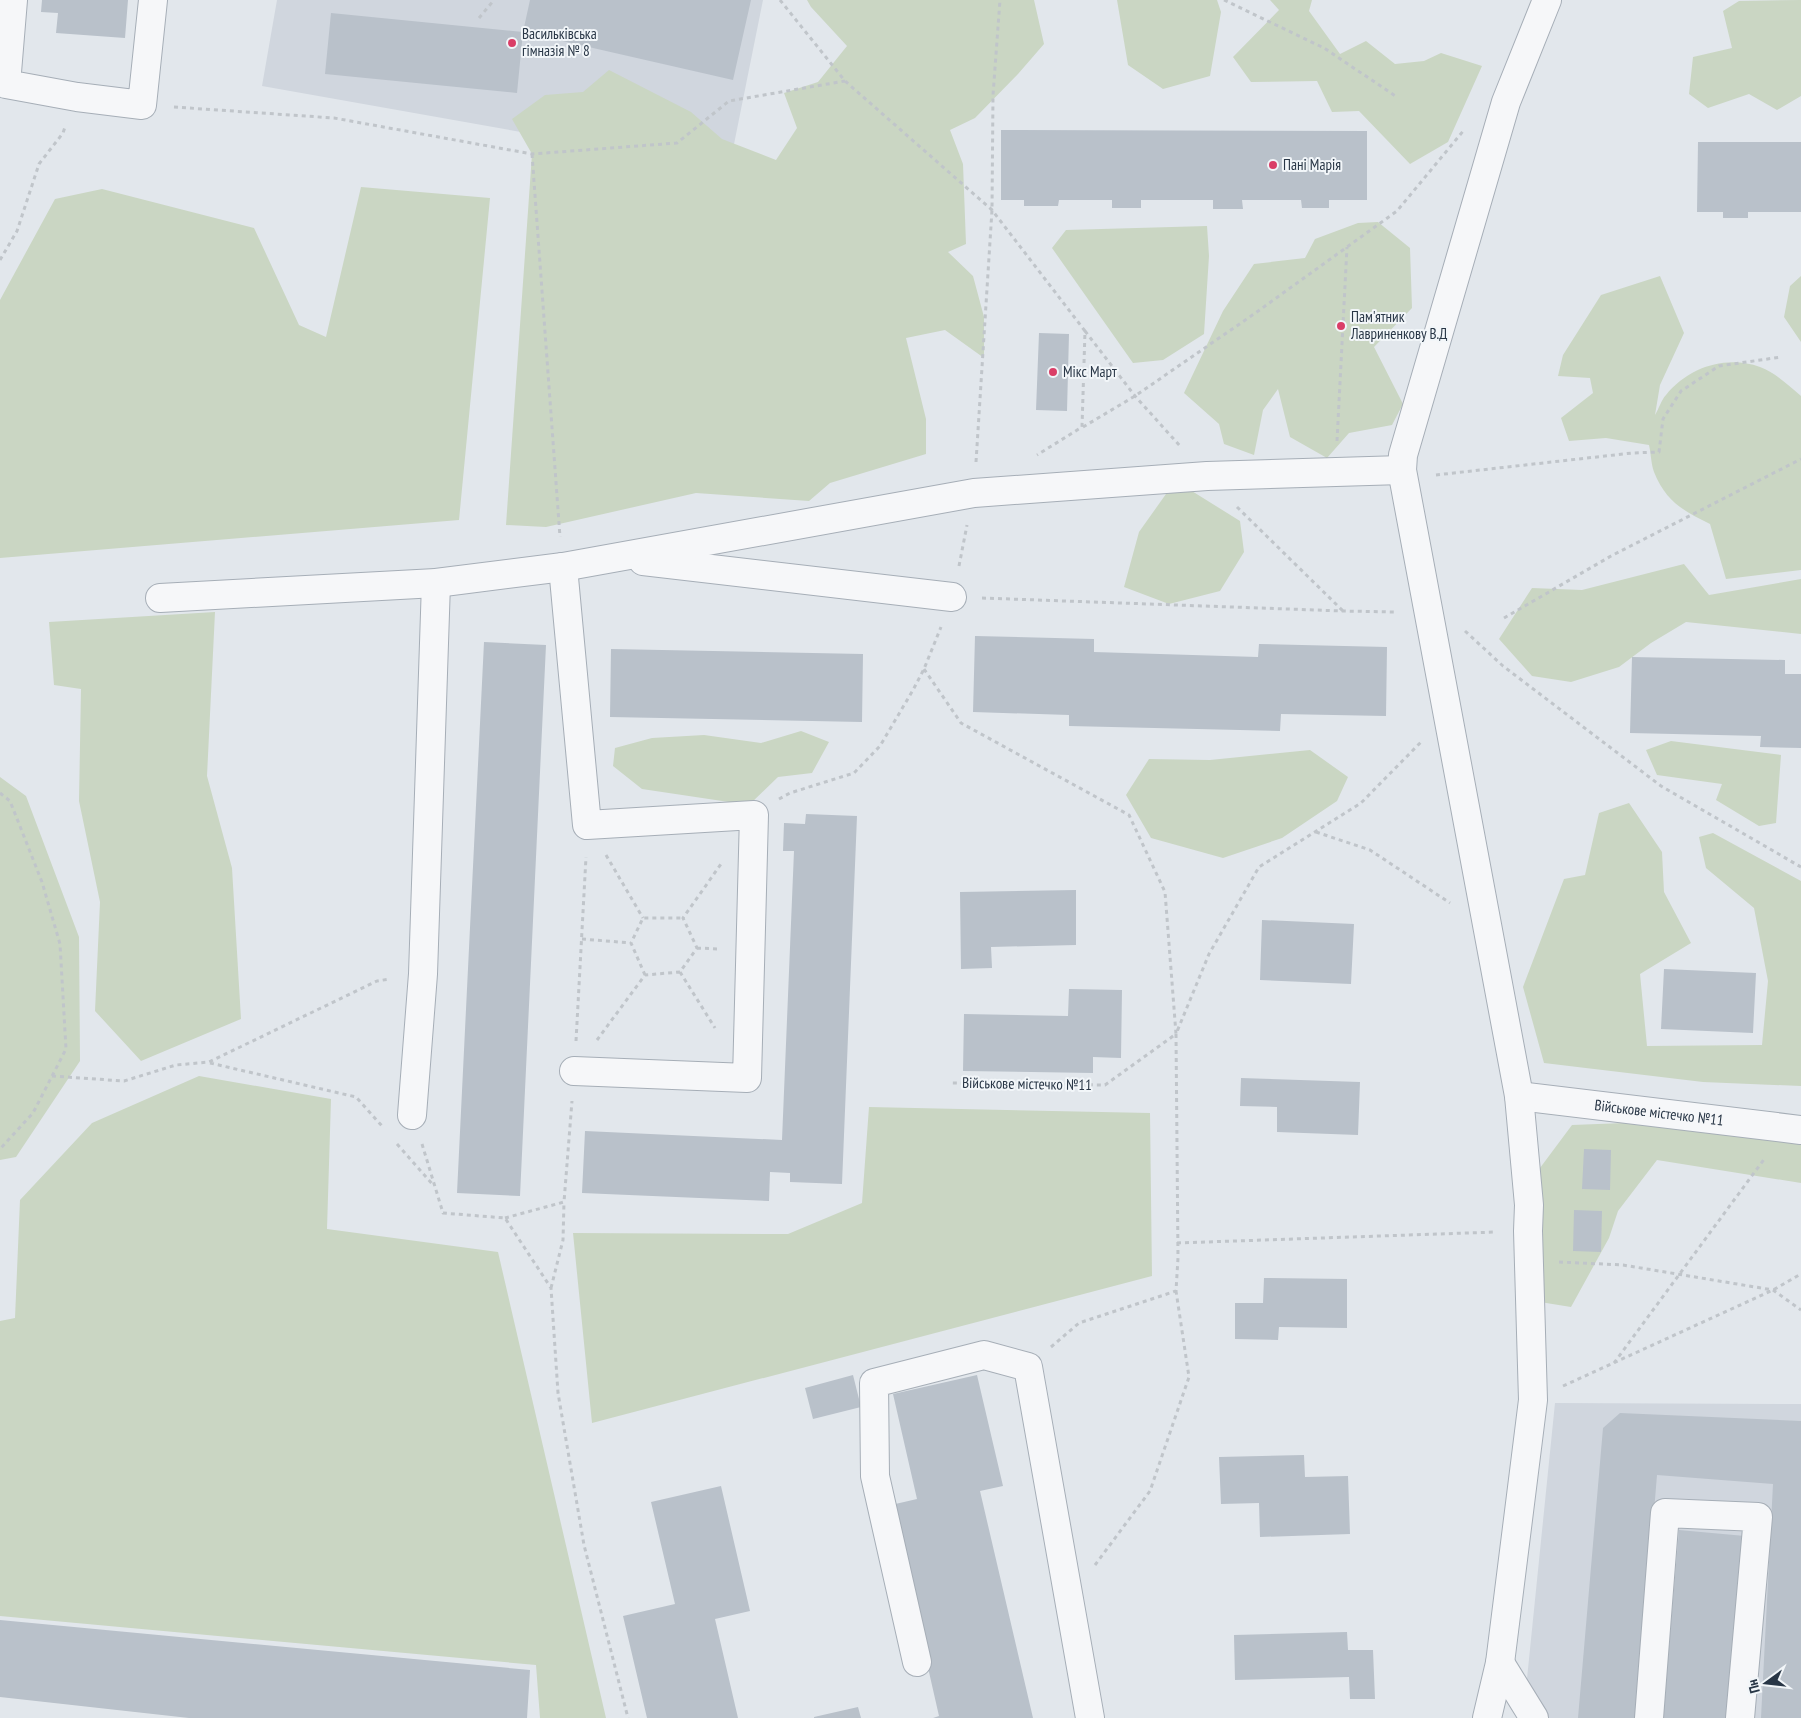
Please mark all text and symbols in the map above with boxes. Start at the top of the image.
place label: Васильківська гімназія № 8 [522,24,597,60]
marker: Васильківська гімназія № 8 [506,37,518,49]
place label: Панi Марiя [1283,155,1341,174]
marker: Панi Марiя [1267,159,1279,171]
place label: Пам'ятник Лавриненкову В.Д [1350,307,1447,343]
marker: Пам'ятник Лавриненкову В.Д [1335,320,1347,332]
place label: Мікс Март [1063,362,1117,381]
marker: Мікс Март [1047,366,1059,378]
street label: Військове містечко №11 [962,1073,1092,1094]
street label: Військове містечко №11 [1593,1095,1725,1130]
north arrow [1741,1658,1791,1708]
text: Пн [1743,1677,1764,1695]

